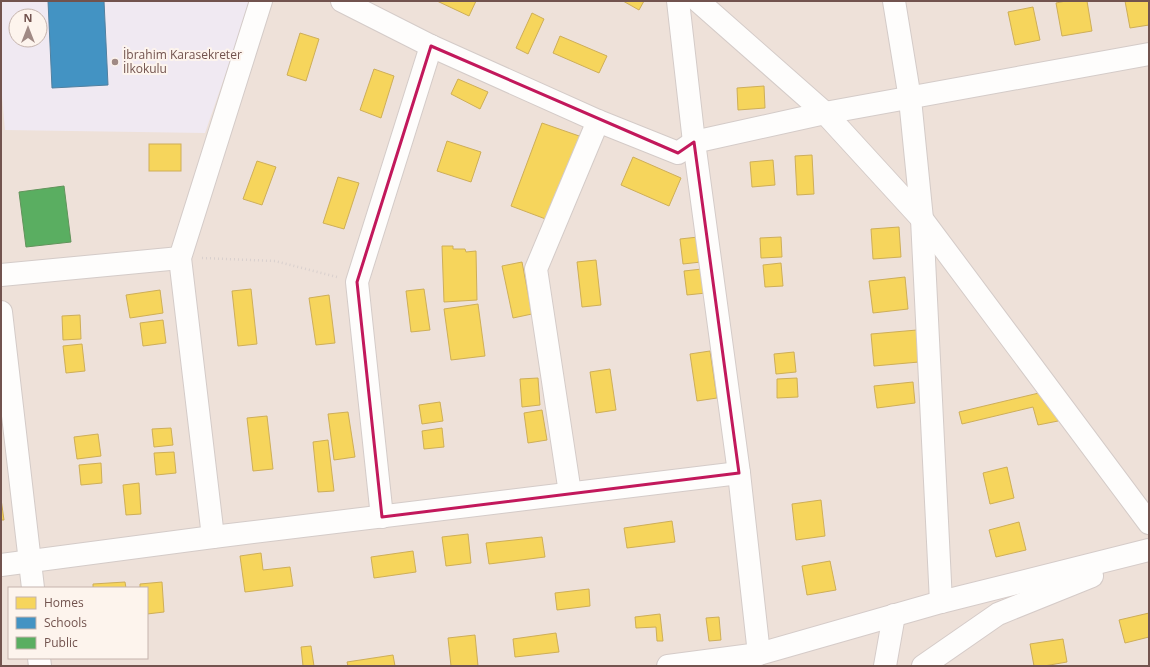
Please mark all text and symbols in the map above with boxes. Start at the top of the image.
north arrow [8,8,48,48]
text: N [24,10,32,25]
place label: İbrahim Karasekreter İlkokulu [123,46,242,77]
marker: İbrahim Karasekreter İlkokulu [110,57,120,67]
legend [8,587,148,659]
text: Homes [44,594,84,611]
text: Schools [44,614,87,631]
text: Public [44,634,78,651]

